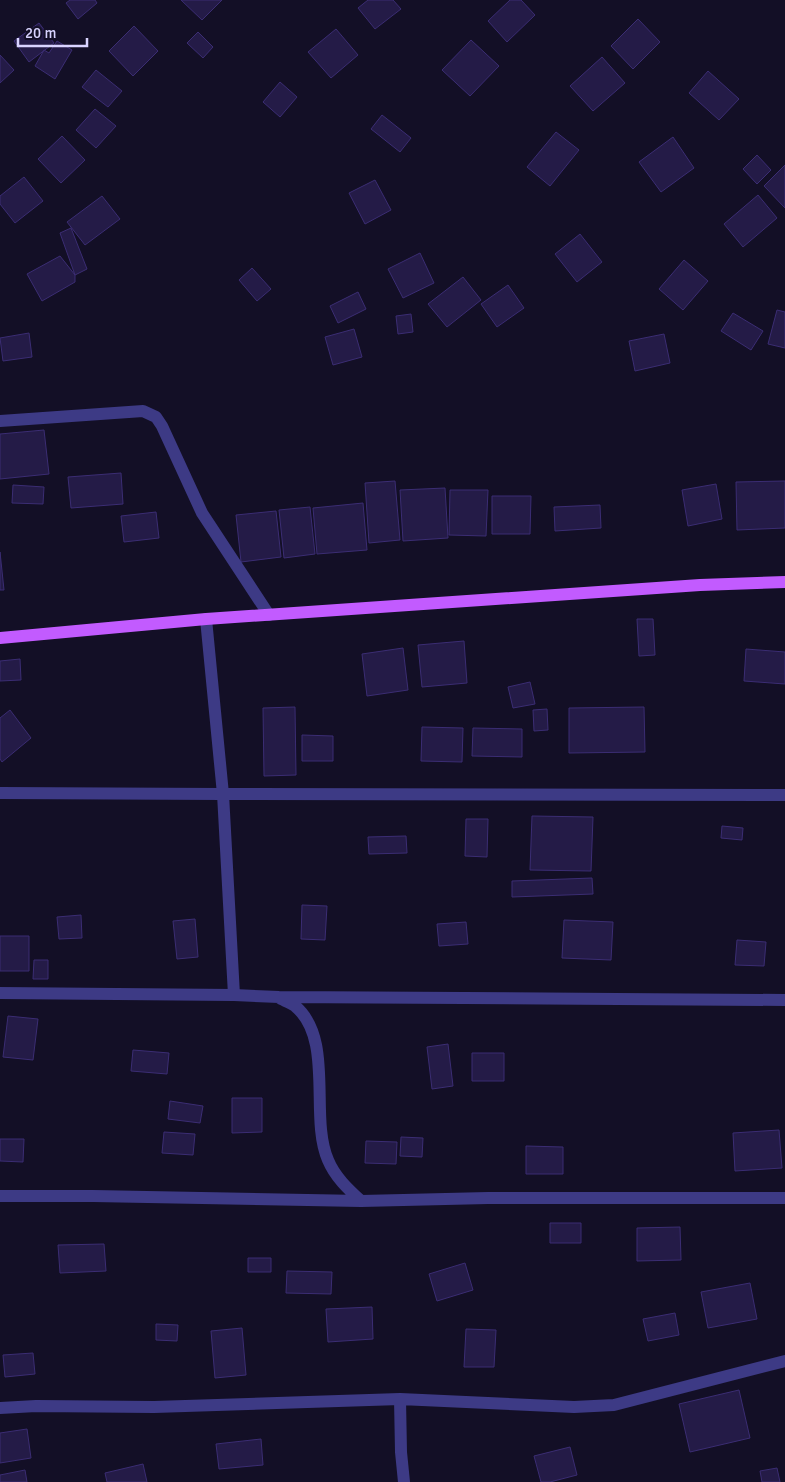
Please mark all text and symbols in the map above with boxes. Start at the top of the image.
scale bar [18,15,86,47]
text: 20 m [25,24,56,42]

